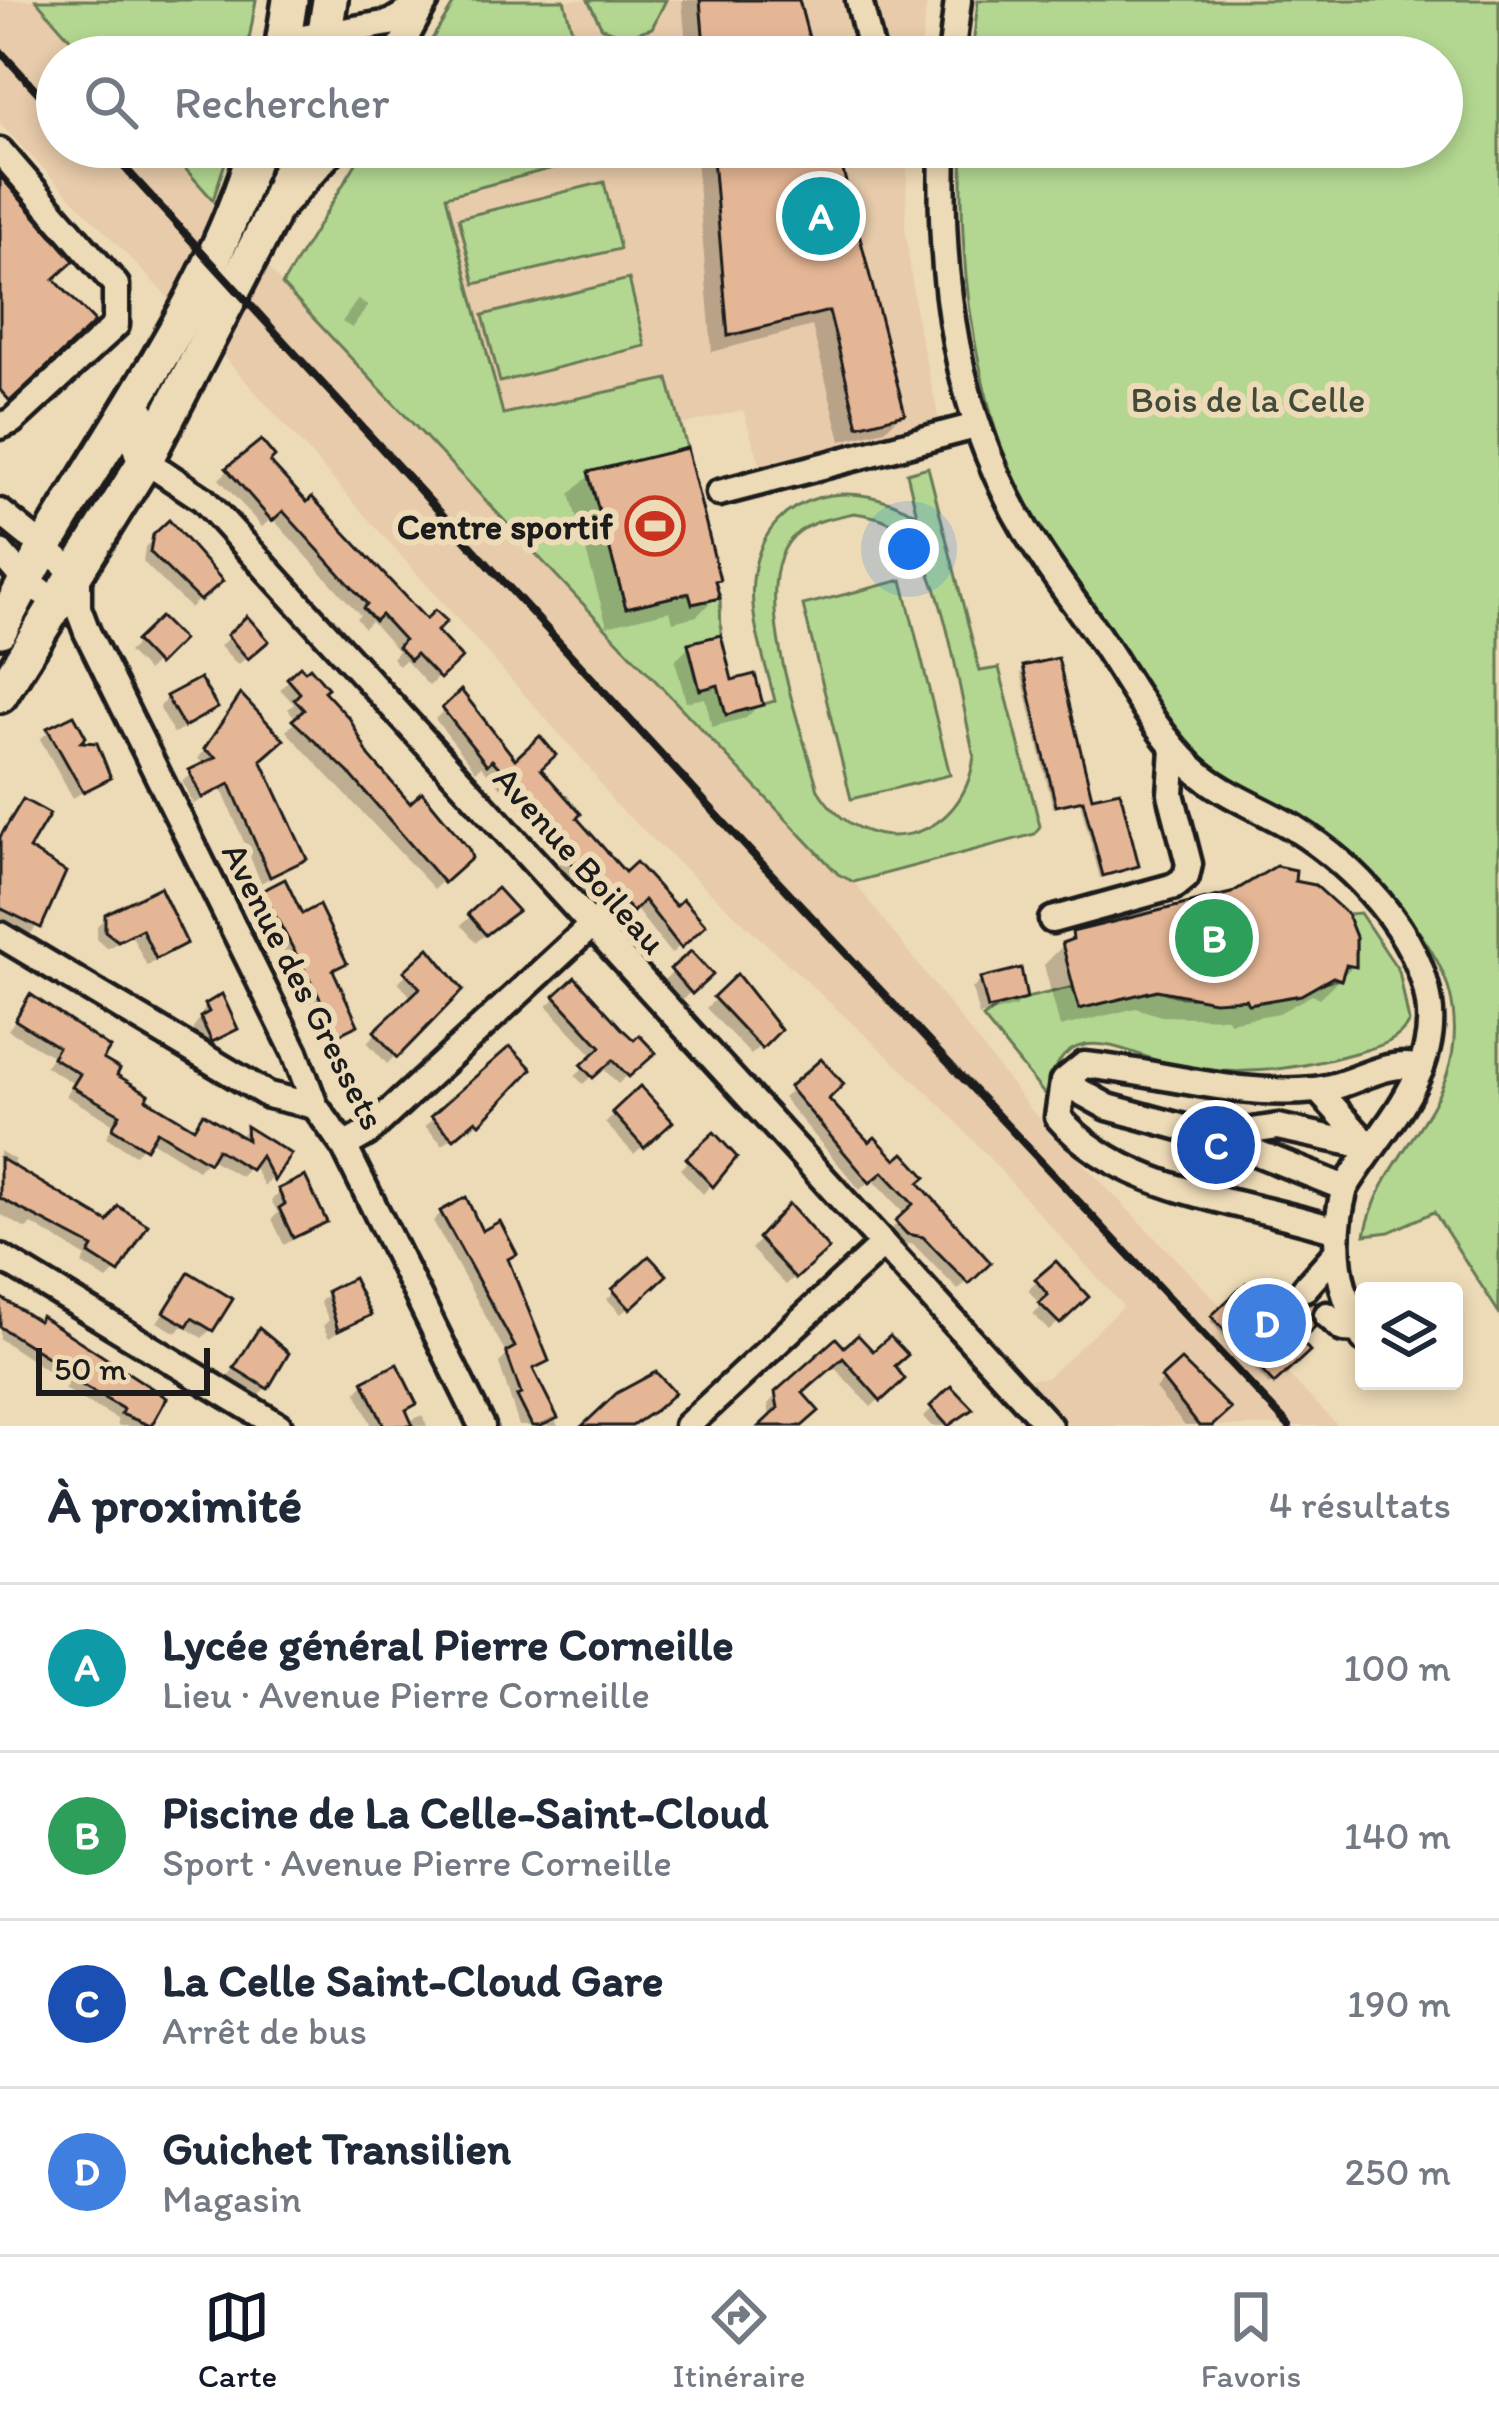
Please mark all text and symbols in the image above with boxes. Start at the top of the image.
search box [36,36,1463,168]
icon: search [78,69,144,135]
text: Rechercher [174,75,389,129]
pin: A [782,171,860,261]
park label: Bois de la Celle [1131,378,1365,421]
sports icon: Centre sportif [624,495,686,557]
place label: Centre sportif [397,505,613,548]
your location [879,519,939,579]
street label: Avenue Boileau [485,757,675,963]
street label: Avenue des Gressets [213,835,395,1137]
pin: B [1175,893,1253,983]
pin: C [1177,1100,1255,1190]
pin: D [1228,1278,1306,1368]
map controls [1355,1282,1463,1390]
button: layers [1355,1282,1463,1390]
scale bar [36,1342,210,1395]
text: 50 m [54,1349,127,1388]
text: À proximité [48,1474,302,1535]
text: 4 résultats [1269,1481,1451,1528]
text: Lycée général Pierre Corneille [162,1617,734,1671]
text: A [75,1644,99,1691]
text: 100 m [1343,1644,1451,1691]
text: Lieu · Avenue Pierre Corneille [162,1671,650,1718]
text: Piscine de La Celle-Saint-Cloud [162,1785,768,1839]
text: B [74,1812,100,1859]
text: 140 m [1344,1812,1451,1859]
text: Sport · Avenue Pierre Corneille [162,1839,672,1886]
text: La Celle Saint-Cloud Gare [162,1953,663,2007]
text: C [74,1980,100,2027]
text: 190 m [1347,1980,1451,2027]
text: Arrêt de bus [162,2007,367,2054]
text: Guichet Transilien [162,2121,511,2175]
text: D [74,2148,100,2195]
text: 250 m [1344,2148,1451,2195]
text: Magasin [162,2175,302,2222]
tab: Carte [198,2284,277,2395]
tab: Itinéraire [672,2284,806,2395]
tab: Favoris [1201,2284,1301,2395]

